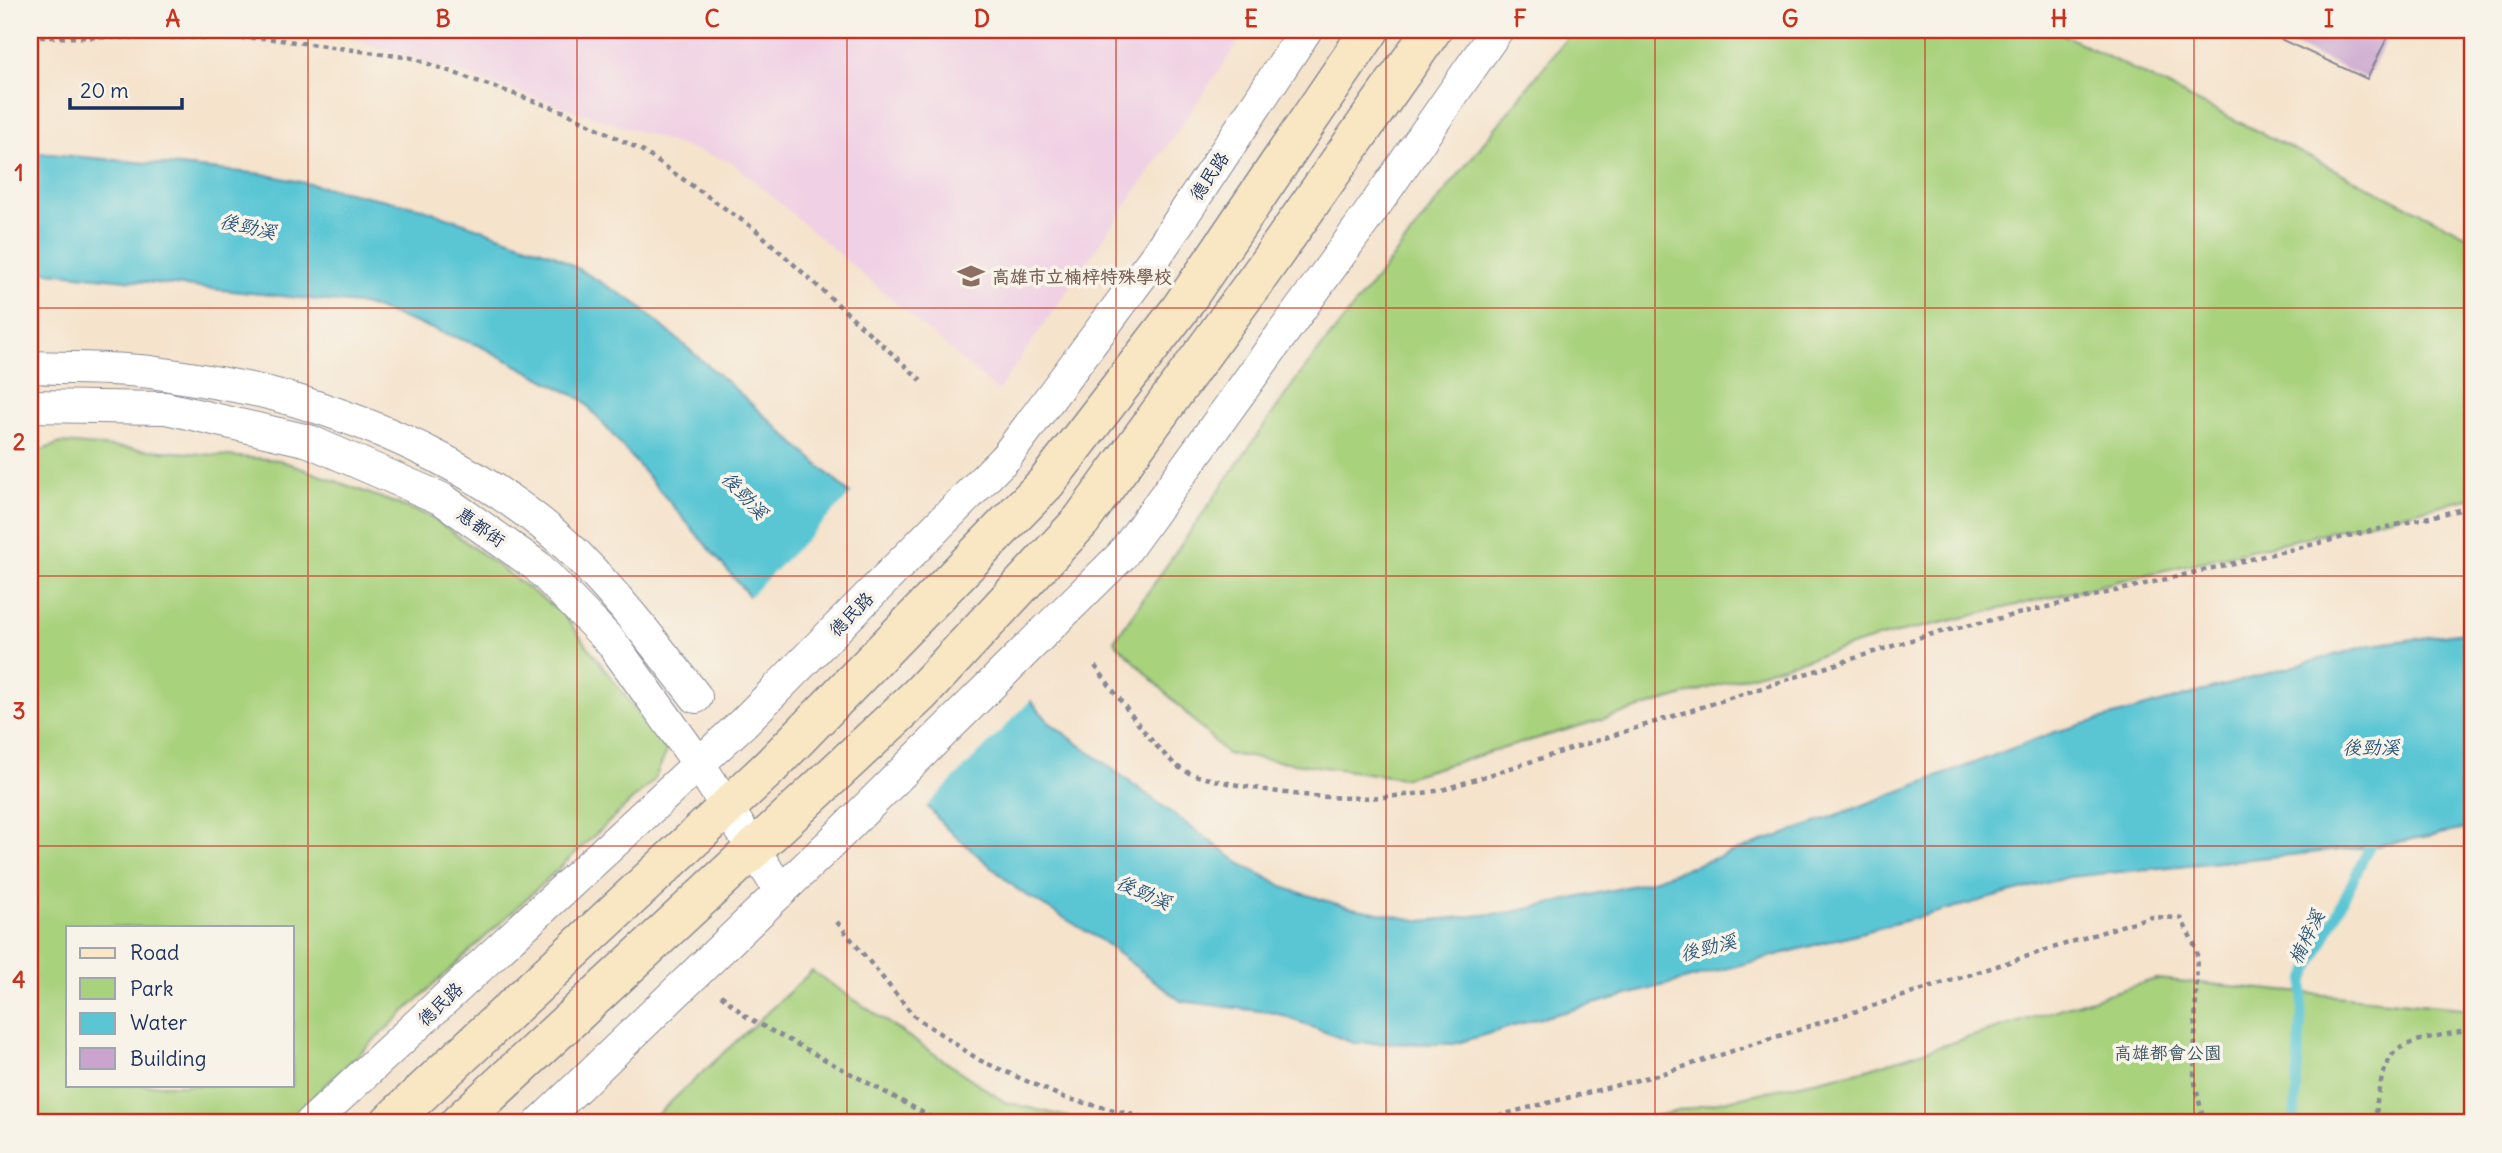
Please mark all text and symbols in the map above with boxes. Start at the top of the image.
text: A [166,4,181,33]
text: B [435,4,451,33]
text: C [704,4,720,33]
text: D [974,4,990,33]
text: E [1244,4,1258,33]
text: F [1513,4,1527,33]
text: G [1782,4,1798,33]
text: H [2051,4,2067,33]
text: I [2324,4,2334,33]
scale bar [70,66,182,110]
text: 20 m [80,77,129,104]
street label: 德民路 [1184,147,1234,205]
text: 1 [14,158,24,187]
water label: 後勁溪 [218,208,279,244]
school or university icon: 高雄市立楠梓特殊學校 [956,261,986,291]
place label: 高雄市立楠梓特殊學校 [992,265,1172,288]
text: 2 [13,427,26,456]
water label: 後勁溪 [717,466,774,525]
street label: 惠都街 [452,502,510,552]
street label: 德民路 [824,587,878,641]
text: 3 [12,696,26,725]
water label: 後勁溪 [2342,735,2400,759]
water label: 後勁溪 [1113,869,1176,915]
water label: 楠梓溪 [2283,905,2330,968]
legend [66,926,294,1086]
water label: 後勁溪 [1677,928,1740,966]
text: Road [130,939,179,966]
text: 4 [12,965,26,994]
text: Park [130,975,173,1002]
street label: 德民路 [412,977,468,1031]
text: Water [130,1009,188,1036]
park label: 高雄都會公園 [2114,1041,2222,1064]
text: Building [130,1045,206,1072]

